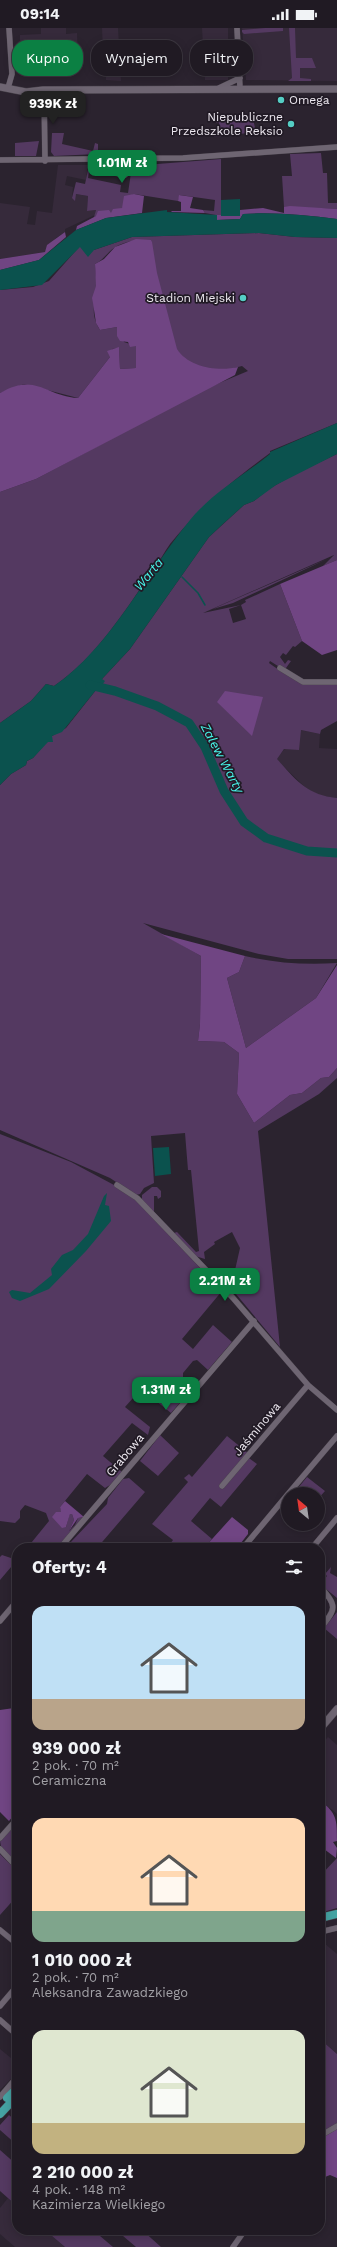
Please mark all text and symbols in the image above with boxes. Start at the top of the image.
text: 09:14 [20,5,60,23]
chip: Kupno [12,40,83,76]
chip: Wynajem [91,40,182,76]
chip: Filtry [190,40,253,76]
pin: 939K zł [16,91,90,125]
place label: Omega [289,93,330,107]
marker: Omega [276,95,286,105]
text: 939K zł [29,96,77,111]
place label: Niepubliczne Przedszkole Reksio [171,110,283,138]
marker: Niepubliczne Przedszkole Reksio [286,119,296,129]
pin: 1.01M zł [81,150,163,184]
text: 1.01M zł [97,155,147,170]
place label: Stadion Miejski [146,291,235,305]
marker: Stadion Miejski [238,293,248,303]
water label: Warta [131,555,166,594]
water label: Zalew Warty [197,720,248,797]
pin: 2.21M zł [184,1268,266,1302]
text: 2.21M zł [199,1273,251,1288]
pin: 1.31M zł [125,1377,207,1411]
text: 1.31M zł [141,1382,191,1397]
street label: Jaśminowa [231,1399,284,1459]
street label: Grabowa [103,1431,147,1479]
north arrow [281,1487,325,1531]
map controls [281,1487,325,1531]
icon: filters [283,1556,305,1578]
text: Oferty: 4 [32,1557,107,1577]
icon: home [133,1632,205,1704]
text: 939 000 zł [32,1738,121,1758]
text: 2 pok. · 70 m² [32,1758,119,1773]
text: Ceramiczna [32,1773,106,1788]
icon: home [133,1844,205,1916]
text: 1 010 000 zł [32,1950,132,1970]
text: 2 pok. · 70 m² [32,1970,119,1985]
text: Aleksandra Zawadzkiego [32,1985,188,2000]
icon: home [133,2056,205,2128]
text: 2 210 000 zł [32,2162,134,2182]
text: 4 pok. · 148 m² [32,2182,125,2197]
text: Kazimierza Wielkiego [32,2197,165,2212]

